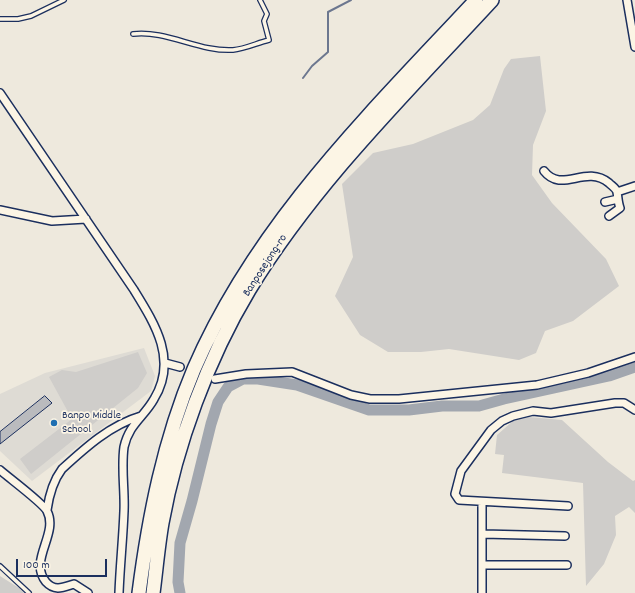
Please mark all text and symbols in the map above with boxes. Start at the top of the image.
street label: Banposejong-ro [241,232,291,300]
place label: Banpo Middle School [62,409,121,437]
marker: Banpo Middle School [49,418,59,428]
scale bar [18,551,109,577]
text: 100 m [23,557,50,574]

